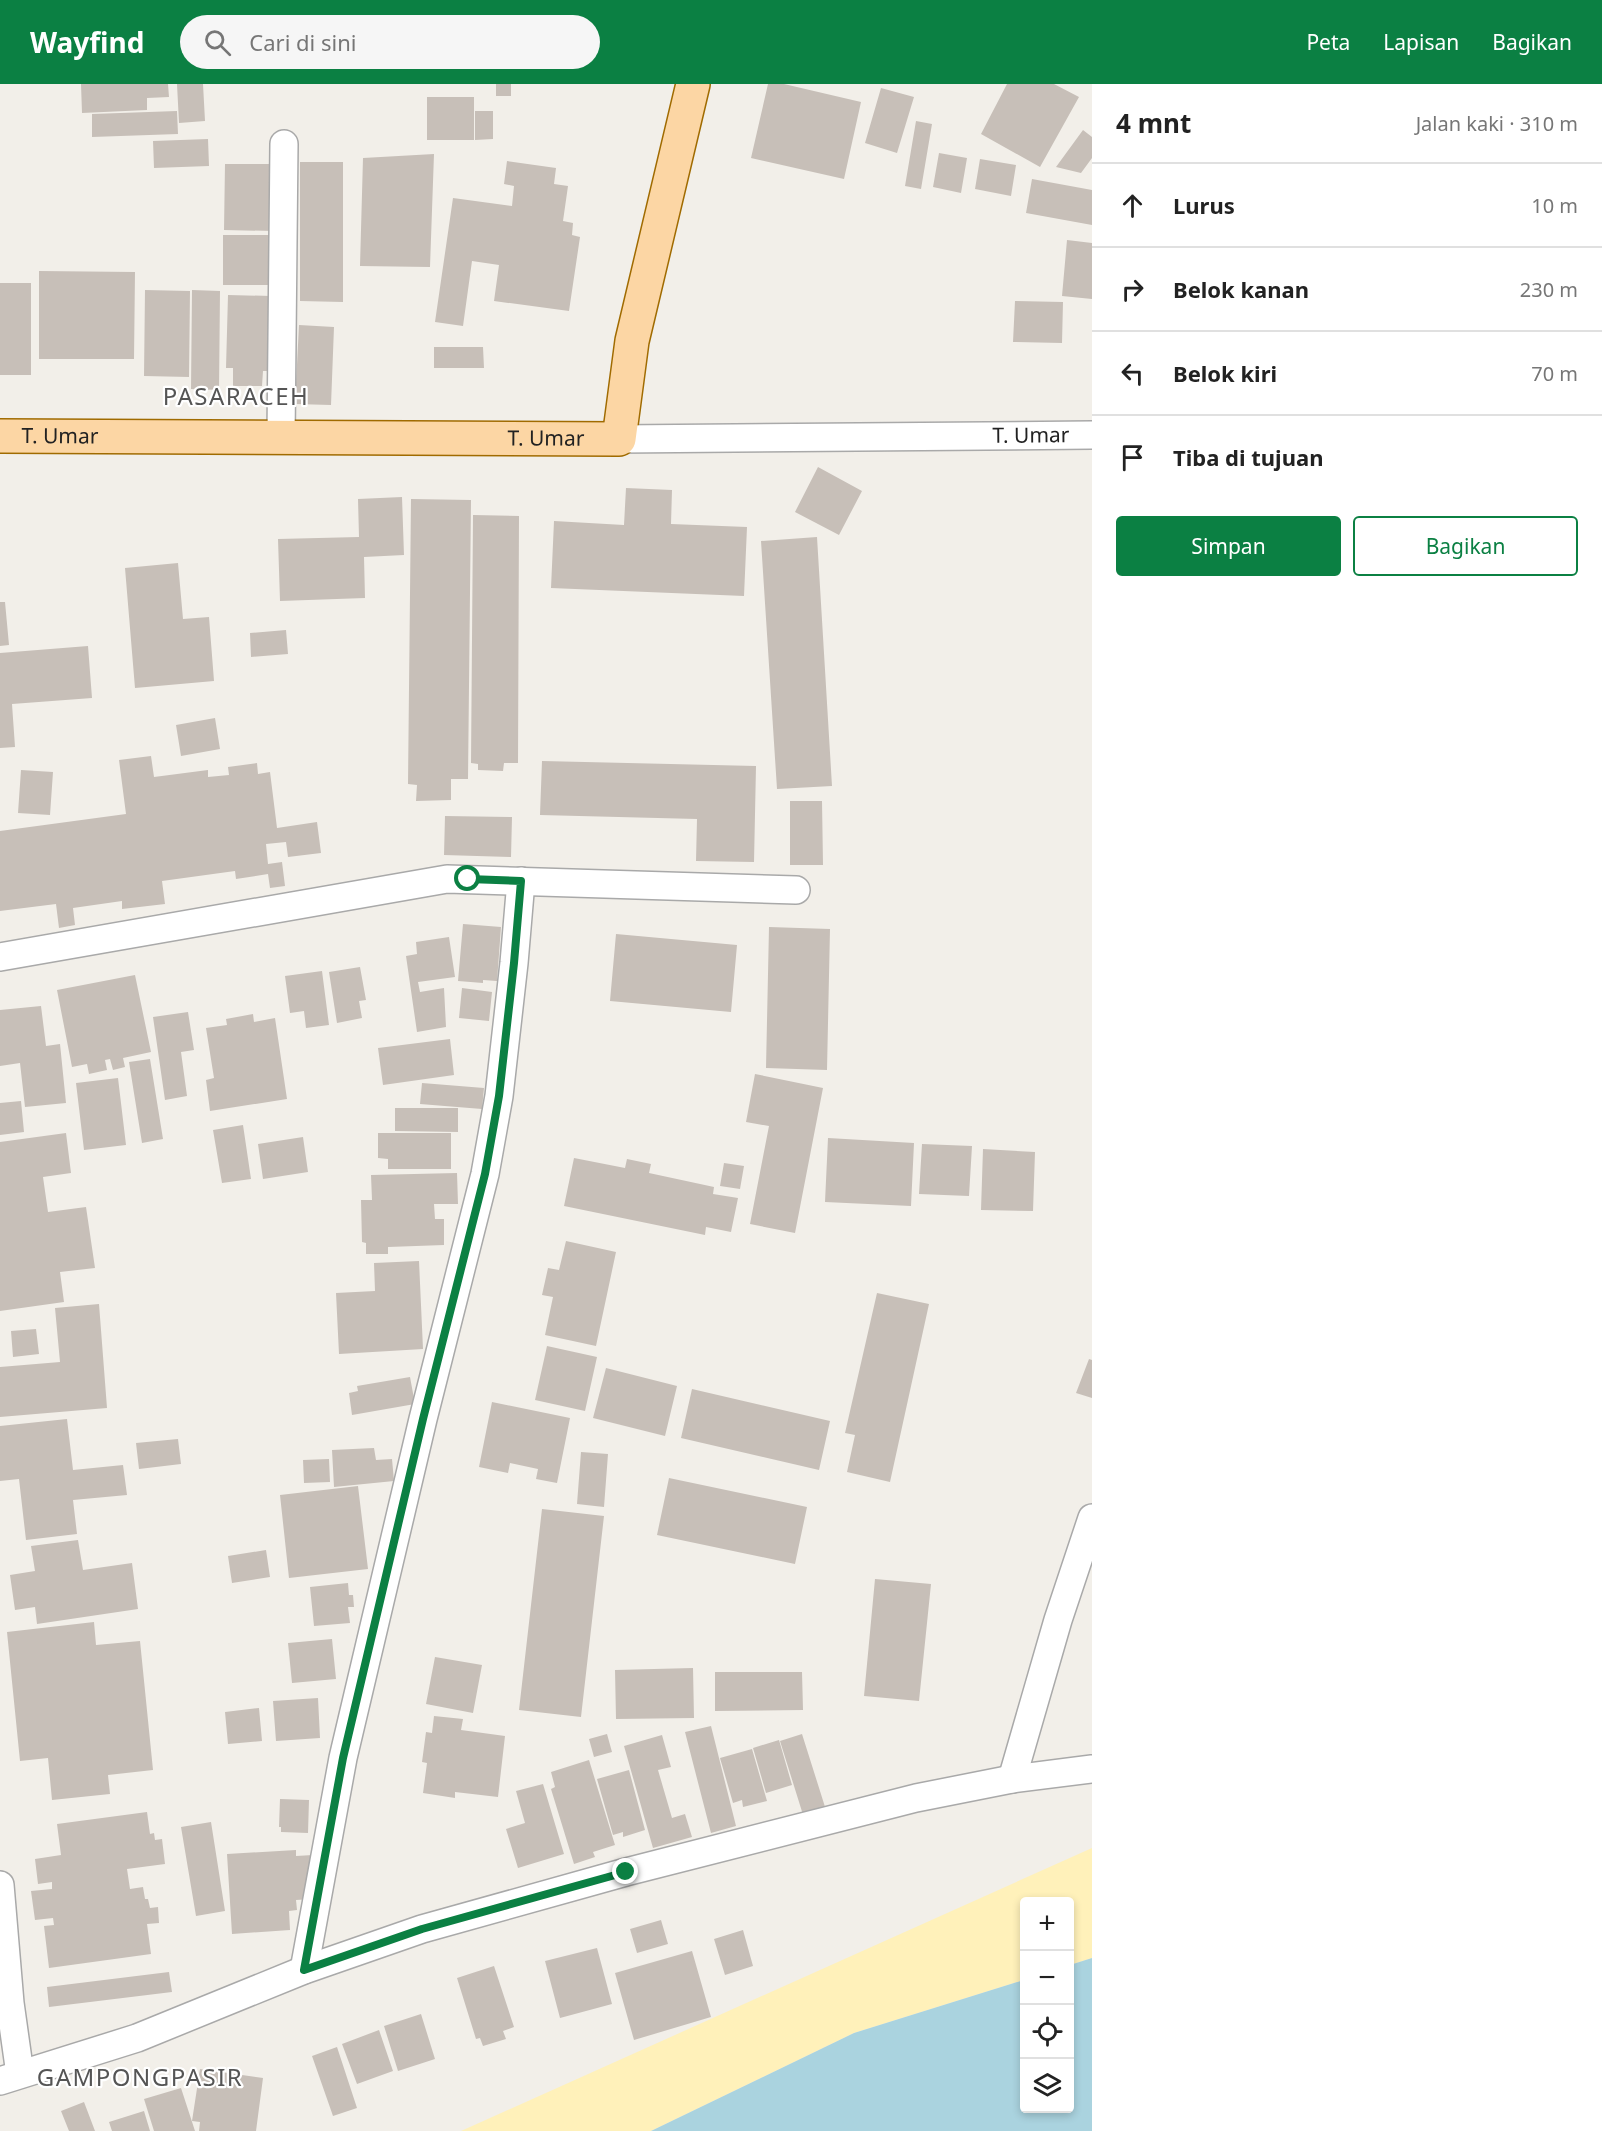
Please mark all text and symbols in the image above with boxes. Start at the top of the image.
search box [180,15,600,69]
text: Wayfind [30,23,144,61]
icon: search [201,26,234,59]
text: Cari di sini [249,27,357,57]
text: Peta [1306,28,1350,56]
text: Lapisan [1383,28,1459,56]
text: Bagikan [1492,28,1572,56]
text: 4 mnt [1116,105,1191,141]
text: Jalan kaki · 310 m [1416,110,1578,137]
icon: ahead [1116,189,1149,222]
text: Lurus [1173,190,1235,220]
text: 10 m [1531,192,1578,219]
icon: right [1116,273,1149,306]
text: Belok kanan [1173,274,1309,304]
text: 230 m [1520,276,1578,303]
icon: left [1116,357,1149,390]
text: Belok kiri [1173,358,1277,388]
text: 70 m [1531,360,1578,387]
district label: PASARACEH [163,379,309,412]
street label: T. Umar [992,420,1070,449]
street label: T. Umar [21,421,99,449]
street label: T. Umar [507,423,585,452]
icon: arrive [1116,441,1149,474]
text: Tiba di tujuan [1173,442,1323,472]
button: Simpan [1116,516,1341,576]
button: Bagikan [1353,516,1578,576]
route start [454,865,480,891]
route end [612,1858,638,1884]
map controls [1020,1897,1074,2113]
button: + [1020,1897,1074,1951]
button: − [1020,1951,1074,2005]
button: locate [1020,2005,1074,2059]
button: layers [1020,2059,1074,2113]
district label: GAMPONGPASIR [37,2060,243,2093]

